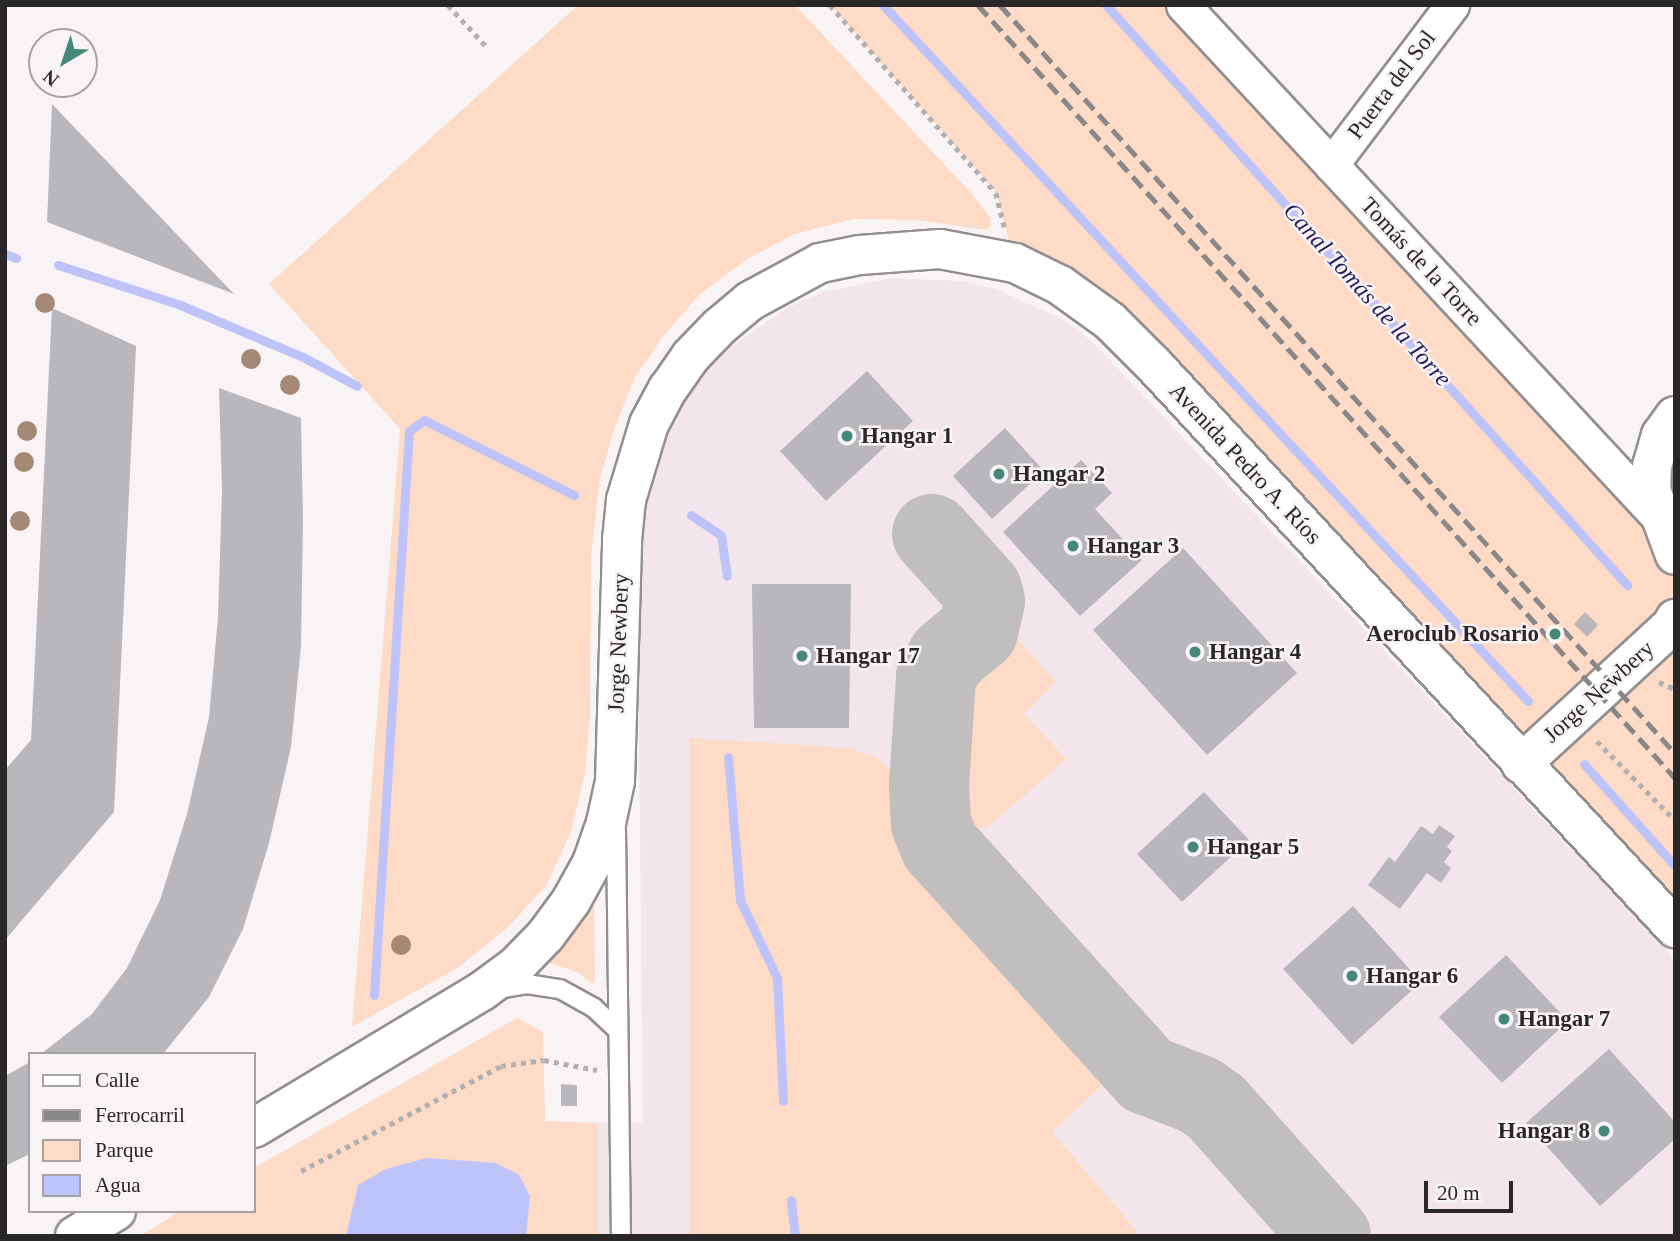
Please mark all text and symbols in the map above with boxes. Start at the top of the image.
street label: Puerta del Sol [1342,25,1442,145]
north arrow [28,28,98,98]
text: N [39,66,63,91]
street label: Tomás de la Torre [1354,192,1488,332]
water label: Canal Tomás de la Torre [1277,197,1457,393]
street label: Avenida Pedro A. Ríos [1163,377,1327,551]
place label: Hangar 1 [861,422,954,450]
marker: Hangar 1 [839,428,855,444]
place label: Hangar 2 [1013,460,1106,488]
marker: Hangar 2 [991,466,1007,482]
place label: Hangar 3 [1087,532,1180,560]
marker: Hangar 3 [1065,538,1081,554]
street label: Jorge Newbery [603,573,635,713]
place label: Aeroclub Rosario [1366,620,1539,648]
marker: Aeroclub Rosario [1545,624,1565,644]
street label: Jorge Newbery [1538,635,1660,749]
place label: Hangar 4 [1209,638,1302,666]
place label: Hangar 17 [816,642,920,670]
marker: Hangar 4 [1187,644,1203,660]
marker: Hangar 17 [794,648,810,664]
place label: Hangar 5 [1207,833,1300,861]
marker: Hangar 5 [1185,839,1201,855]
place label: Hangar 6 [1366,962,1459,990]
marker: Hangar 6 [1344,968,1360,984]
place label: Hangar 7 [1518,1005,1611,1033]
marker: Hangar 7 [1496,1011,1512,1027]
legend [28,1052,256,1213]
text: Calle [95,1068,139,1092]
text: Ferrocarril [95,1103,185,1127]
place label: Hangar 8 [1497,1117,1590,1145]
marker: Hangar 8 [1596,1123,1612,1139]
text: Parque [95,1138,153,1162]
scale bar [1428,1168,1517,1212]
text: Agua [95,1173,141,1197]
text: 20 m [1437,1181,1480,1205]

